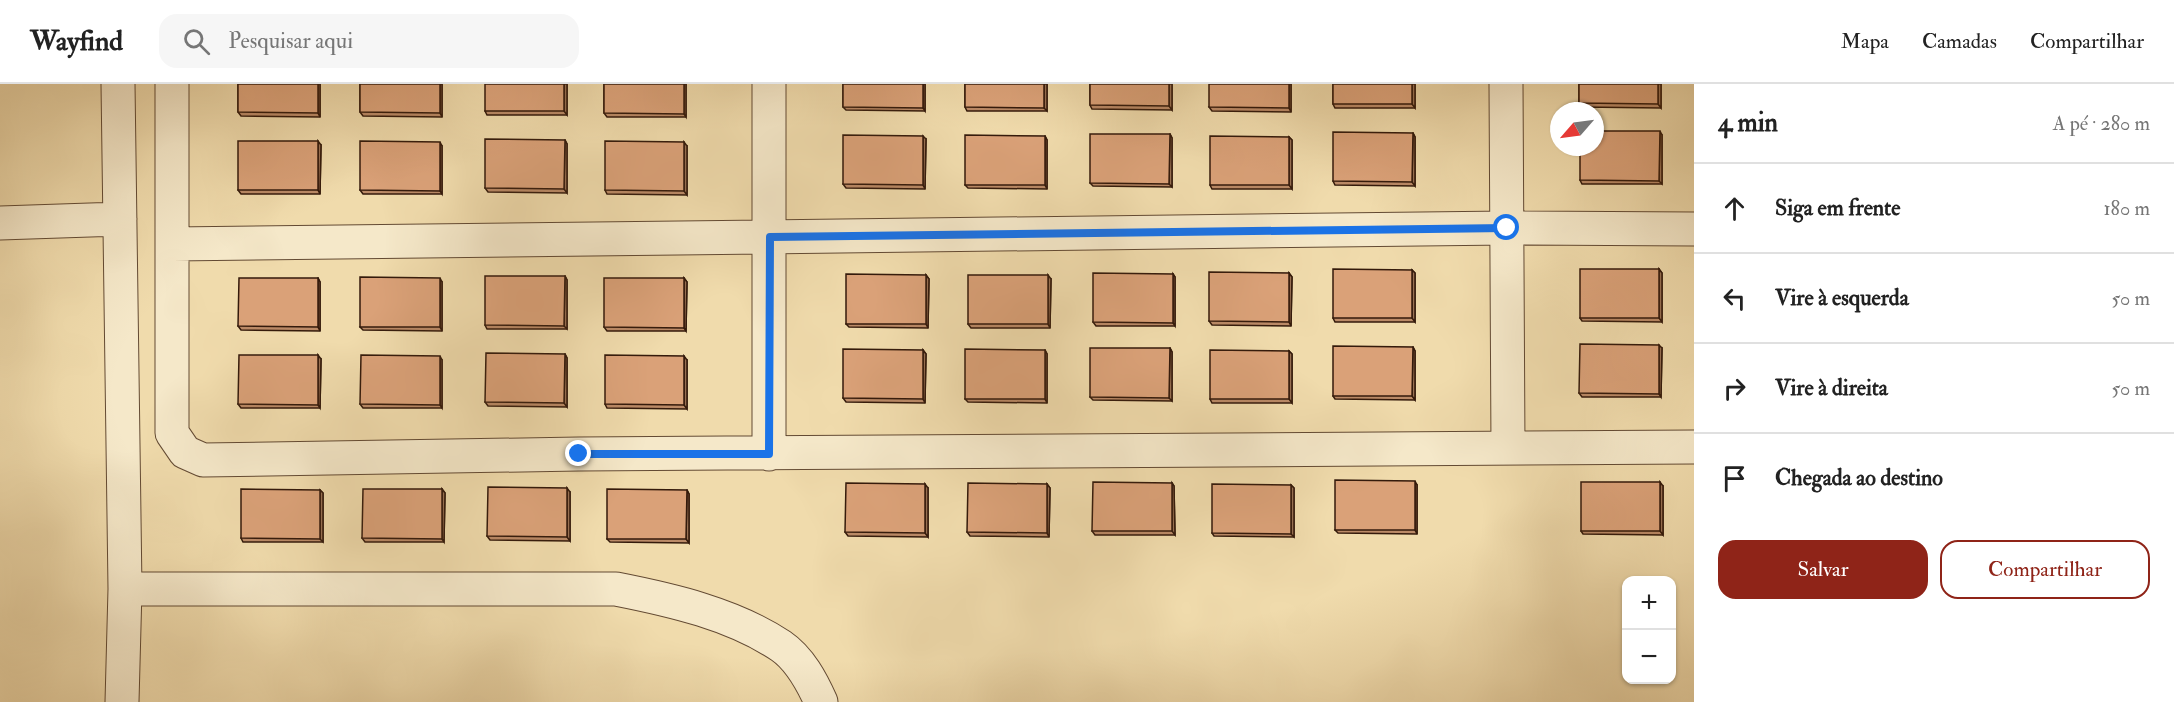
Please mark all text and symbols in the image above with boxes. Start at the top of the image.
search box [159,14,579,68]
text: Wayfind [30,24,123,59]
icon: search [180,25,213,58]
text: Pesquisar aqui [228,27,353,55]
text: Mapa [1841,28,1889,55]
text: Camadas [1922,28,1997,55]
text: Compartilhar [2030,28,2144,55]
north arrow [1550,102,1604,156]
text: 4 min [1718,107,1778,139]
text: A pé · 280 m [2053,111,2150,136]
icon: ahead [1718,192,1751,225]
text: Siga em frente [1775,194,1900,222]
text: 180 m [2103,196,2150,221]
route start [1493,214,1519,240]
icon: left [1718,282,1751,315]
text: Vire à esquerda [1775,284,1909,312]
text: 50 m [2111,286,2150,311]
icon: right [1718,372,1751,405]
text: Vire à direita [1775,374,1888,402]
text: 50 m [2111,376,2150,401]
route end [565,440,591,466]
icon: arrive [1718,462,1751,495]
text: Chegada ao destino [1775,464,1943,492]
button: Salvar [1718,540,1928,599]
button: Compartilhar [1940,540,2150,599]
map controls [1622,576,1676,684]
button: + [1622,576,1676,630]
button: − [1622,630,1676,684]

